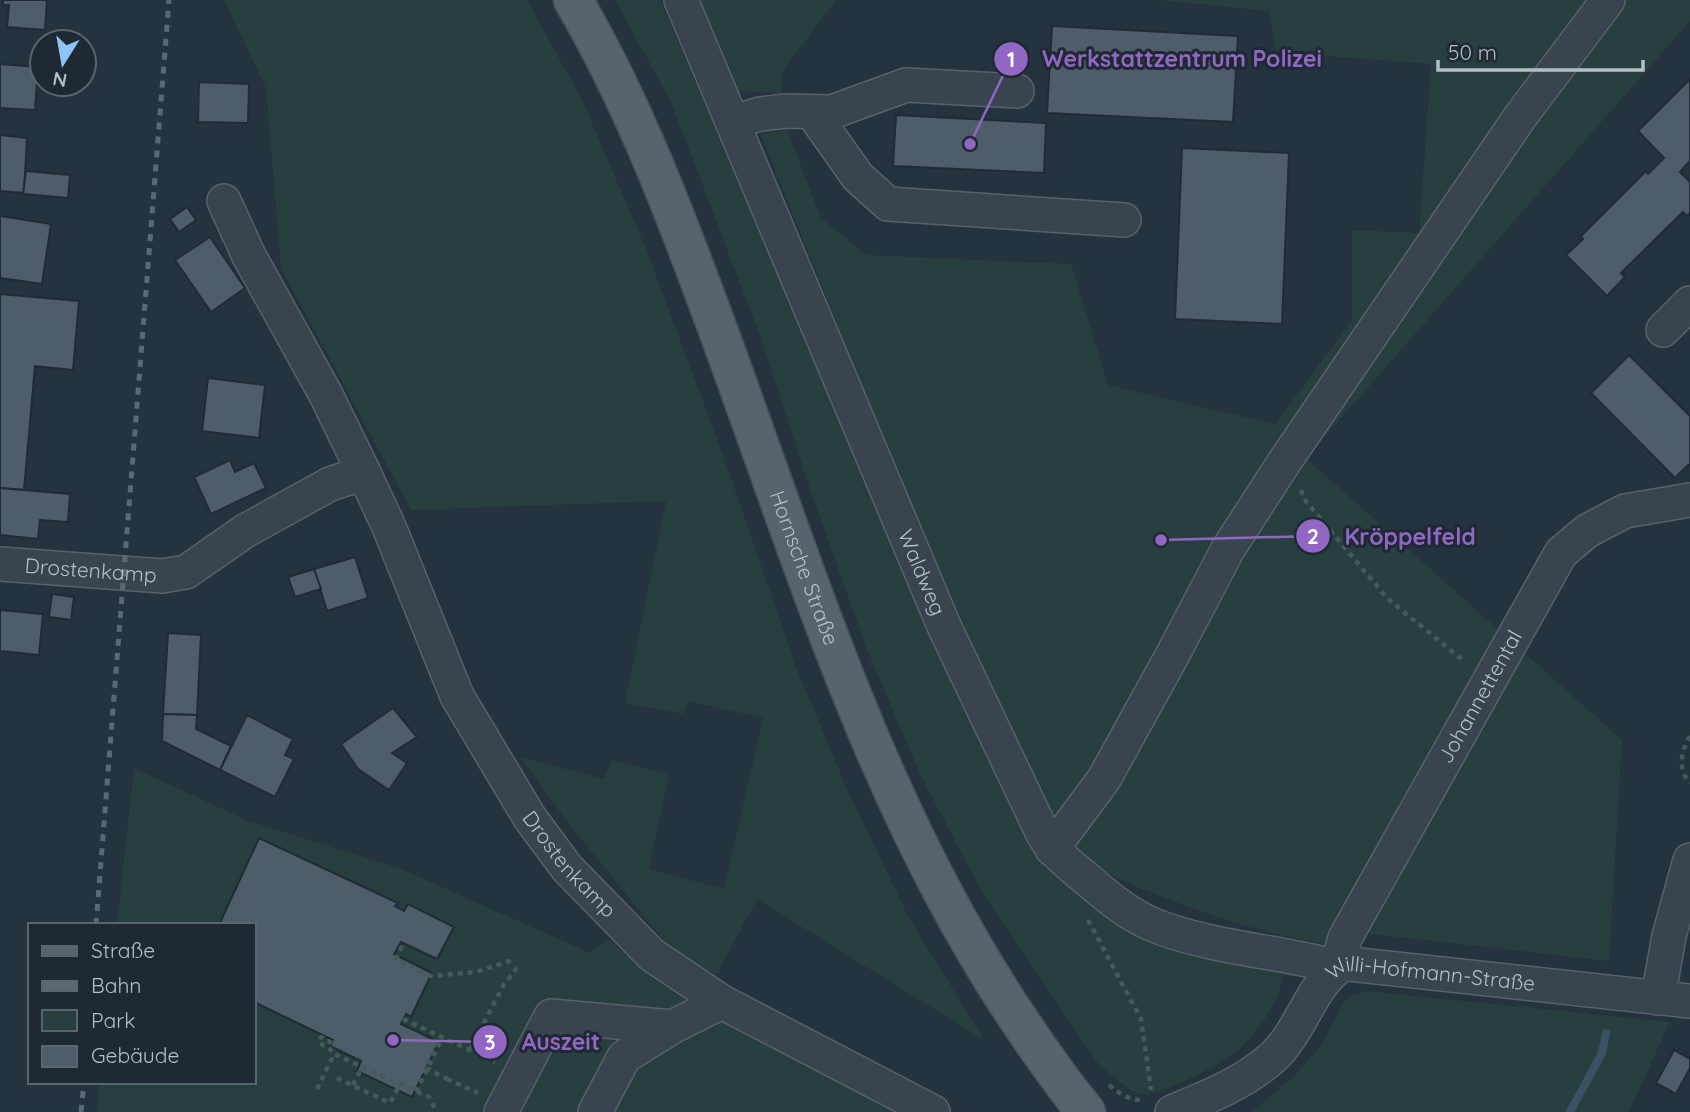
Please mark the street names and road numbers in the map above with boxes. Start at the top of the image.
street label: Hornsche Straße [765,487,845,649]
street label: Waldweg [893,525,952,619]
street label: Drostenkamp [24,552,158,588]
street label: Johannettental [1432,625,1527,767]
street label: Drostenkamp [517,805,622,923]
street label: Willi-Hofmann-Straße [1320,950,1537,996]

